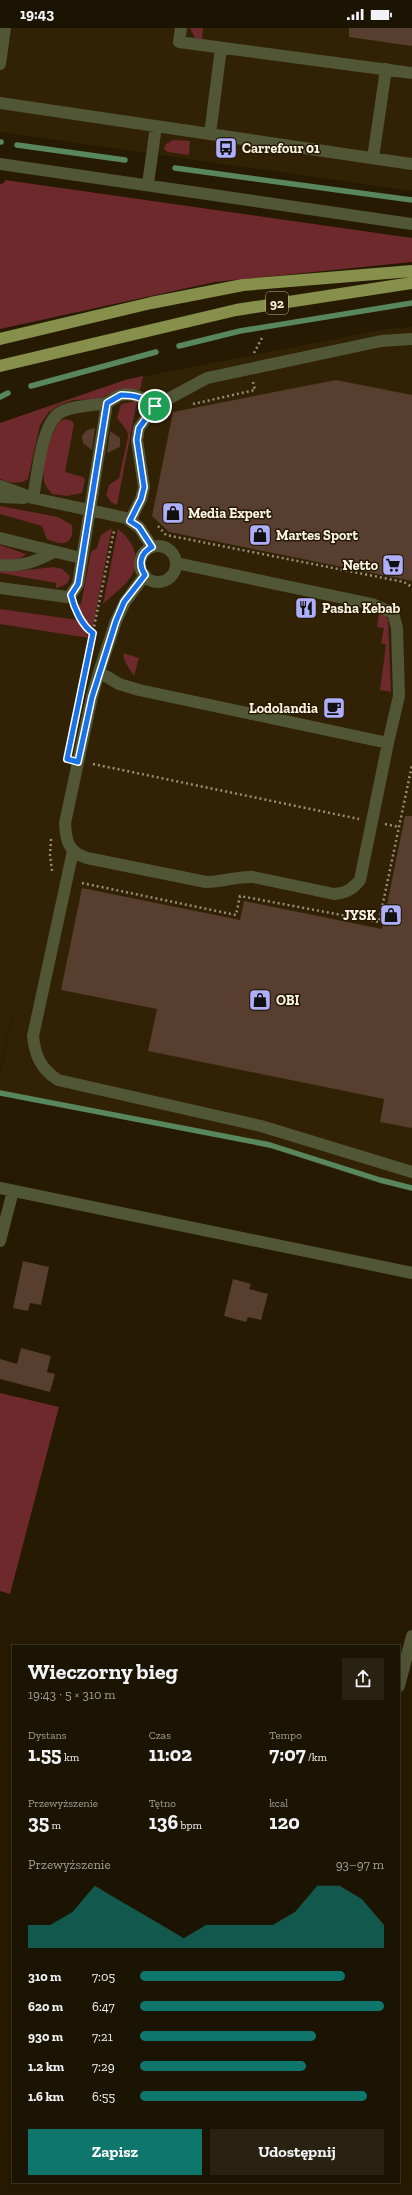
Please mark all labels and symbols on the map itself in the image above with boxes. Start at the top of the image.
bus stop icon: Carrefour 01 [213,135,239,161]
place label: Carrefour 01 [242,140,320,157]
road number: 92 [266,292,288,314]
pin [138,389,172,423]
shop icon: Media Expert [160,500,186,526]
place label: Media Expert [188,505,272,522]
shop icon: Martes Sport [247,522,273,548]
place label: Martes Sport [276,527,358,544]
supermarket icon: Netto [380,552,406,578]
place label: Netto [342,557,379,574]
restaurant icon: Pasha Kebab [293,595,319,621]
place label: Pasha Kebab [322,600,401,617]
cafe icon: Lodolandia [321,695,347,721]
place label: Lodolandia [249,700,318,717]
shop icon: JYSK [378,902,404,928]
place label: JYSK [343,907,377,924]
shop icon: OBI [247,987,273,1013]
place label: OBI [276,992,300,1009]

